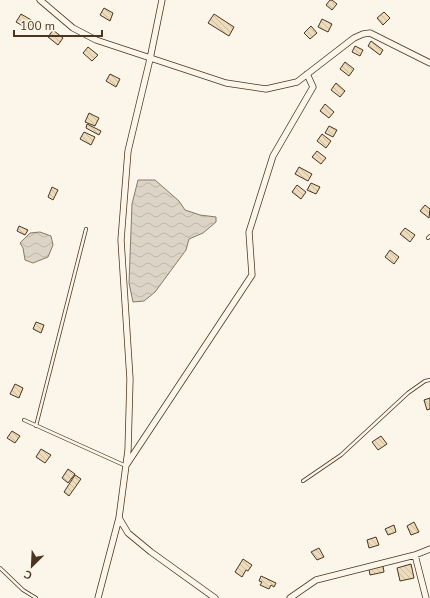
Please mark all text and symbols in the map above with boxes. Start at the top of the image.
scale bar [14,12,102,38]
text: 100 m [20,18,55,34]
north arrow [12,546,52,586]
text: С [21,566,35,583]

